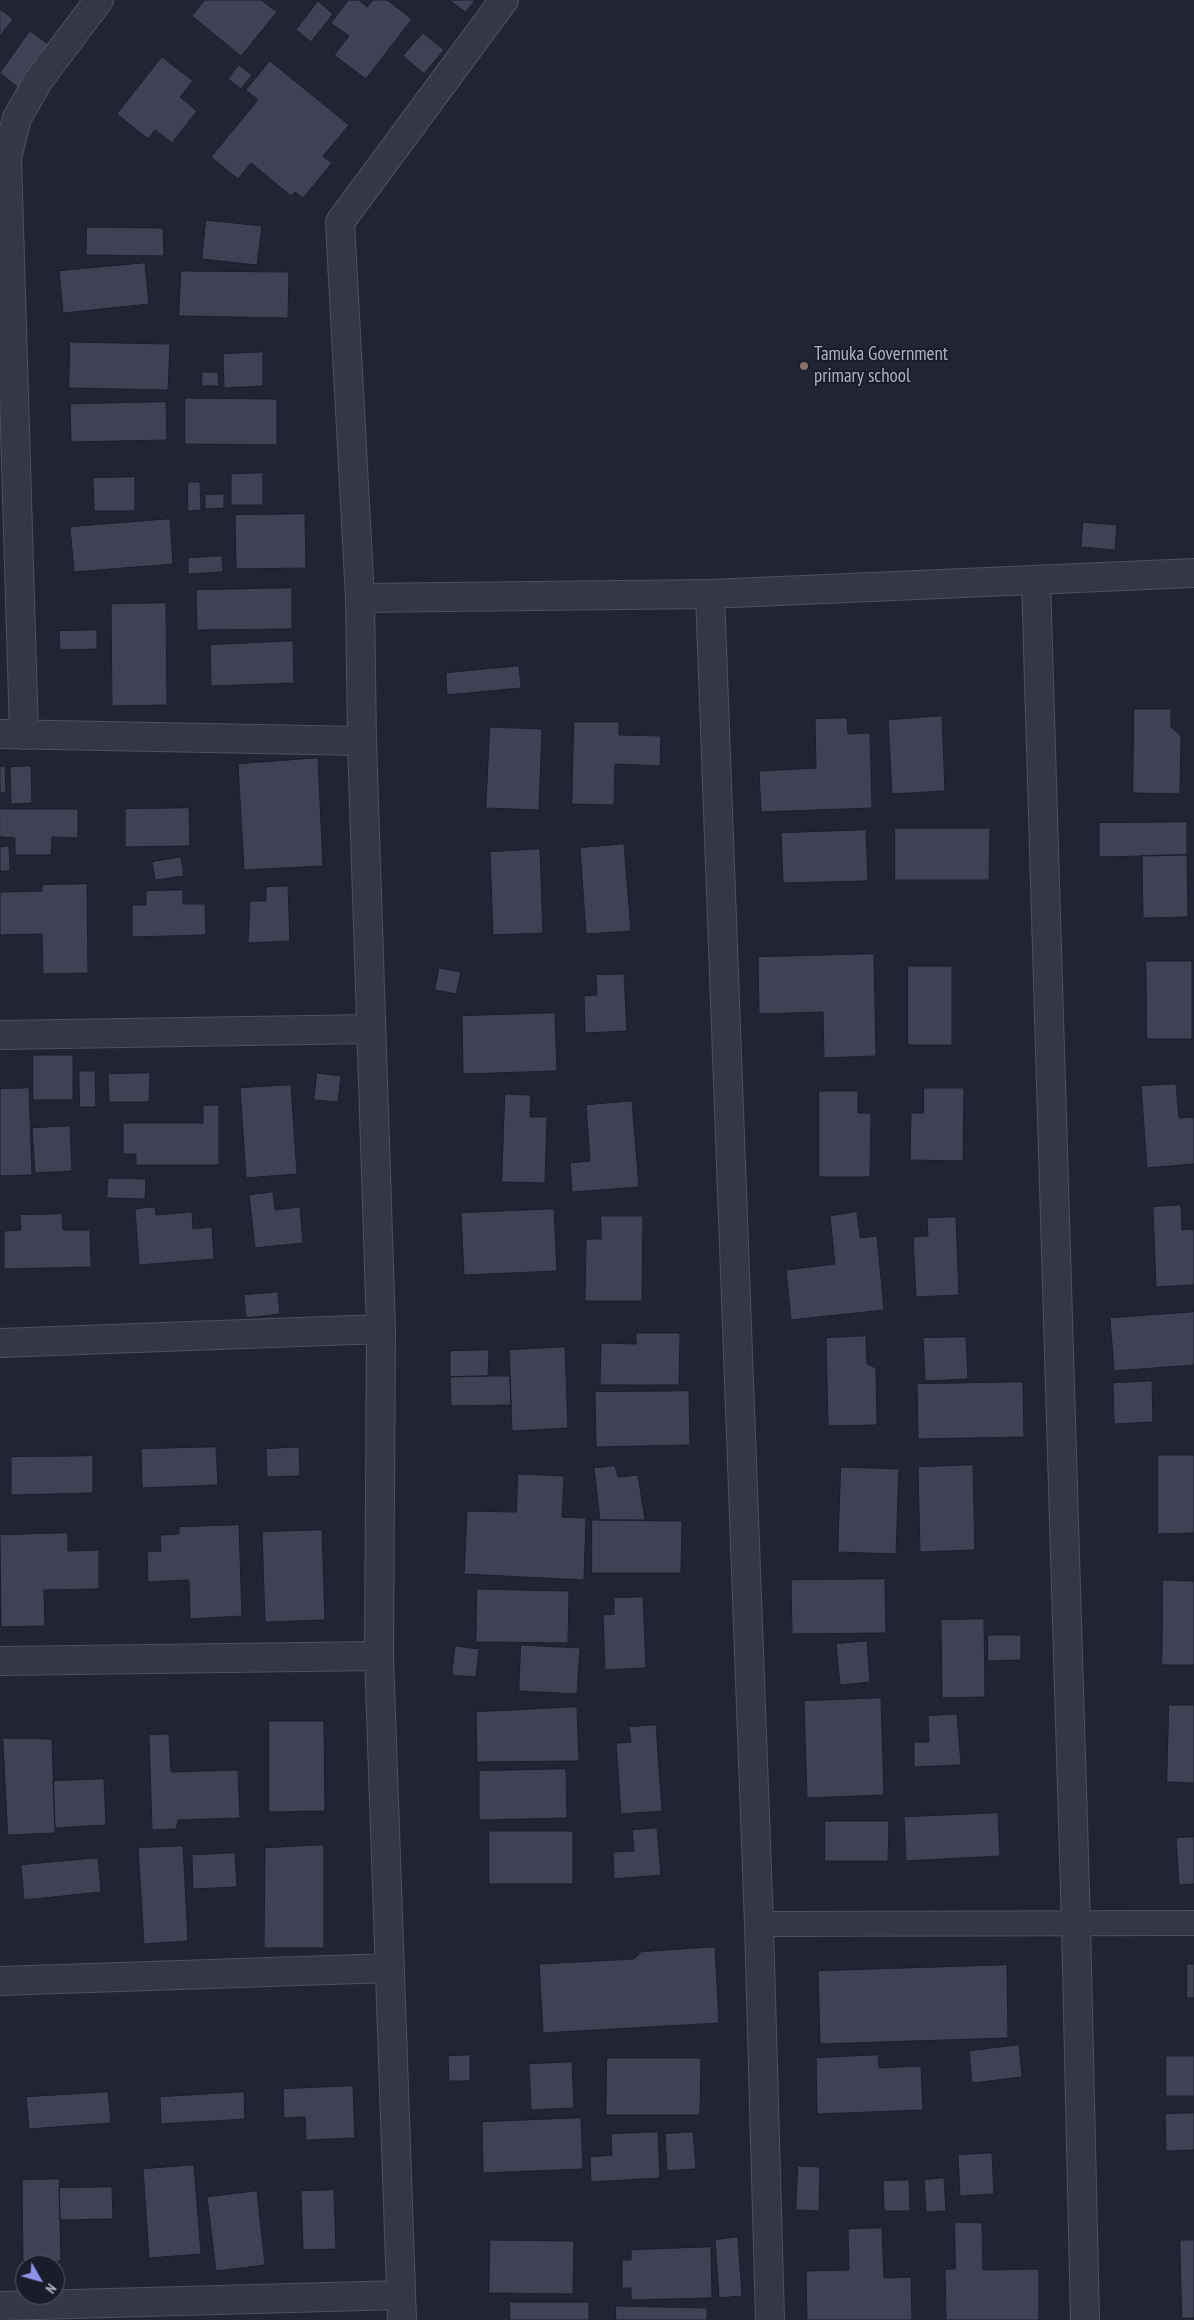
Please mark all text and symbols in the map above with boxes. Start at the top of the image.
place label: Tamuka Government primary school [814,344,948,388]
marker: Tamuka Government primary school [798,360,810,372]
north arrow [15,2255,65,2305]
text: N [42,2280,60,2297]

